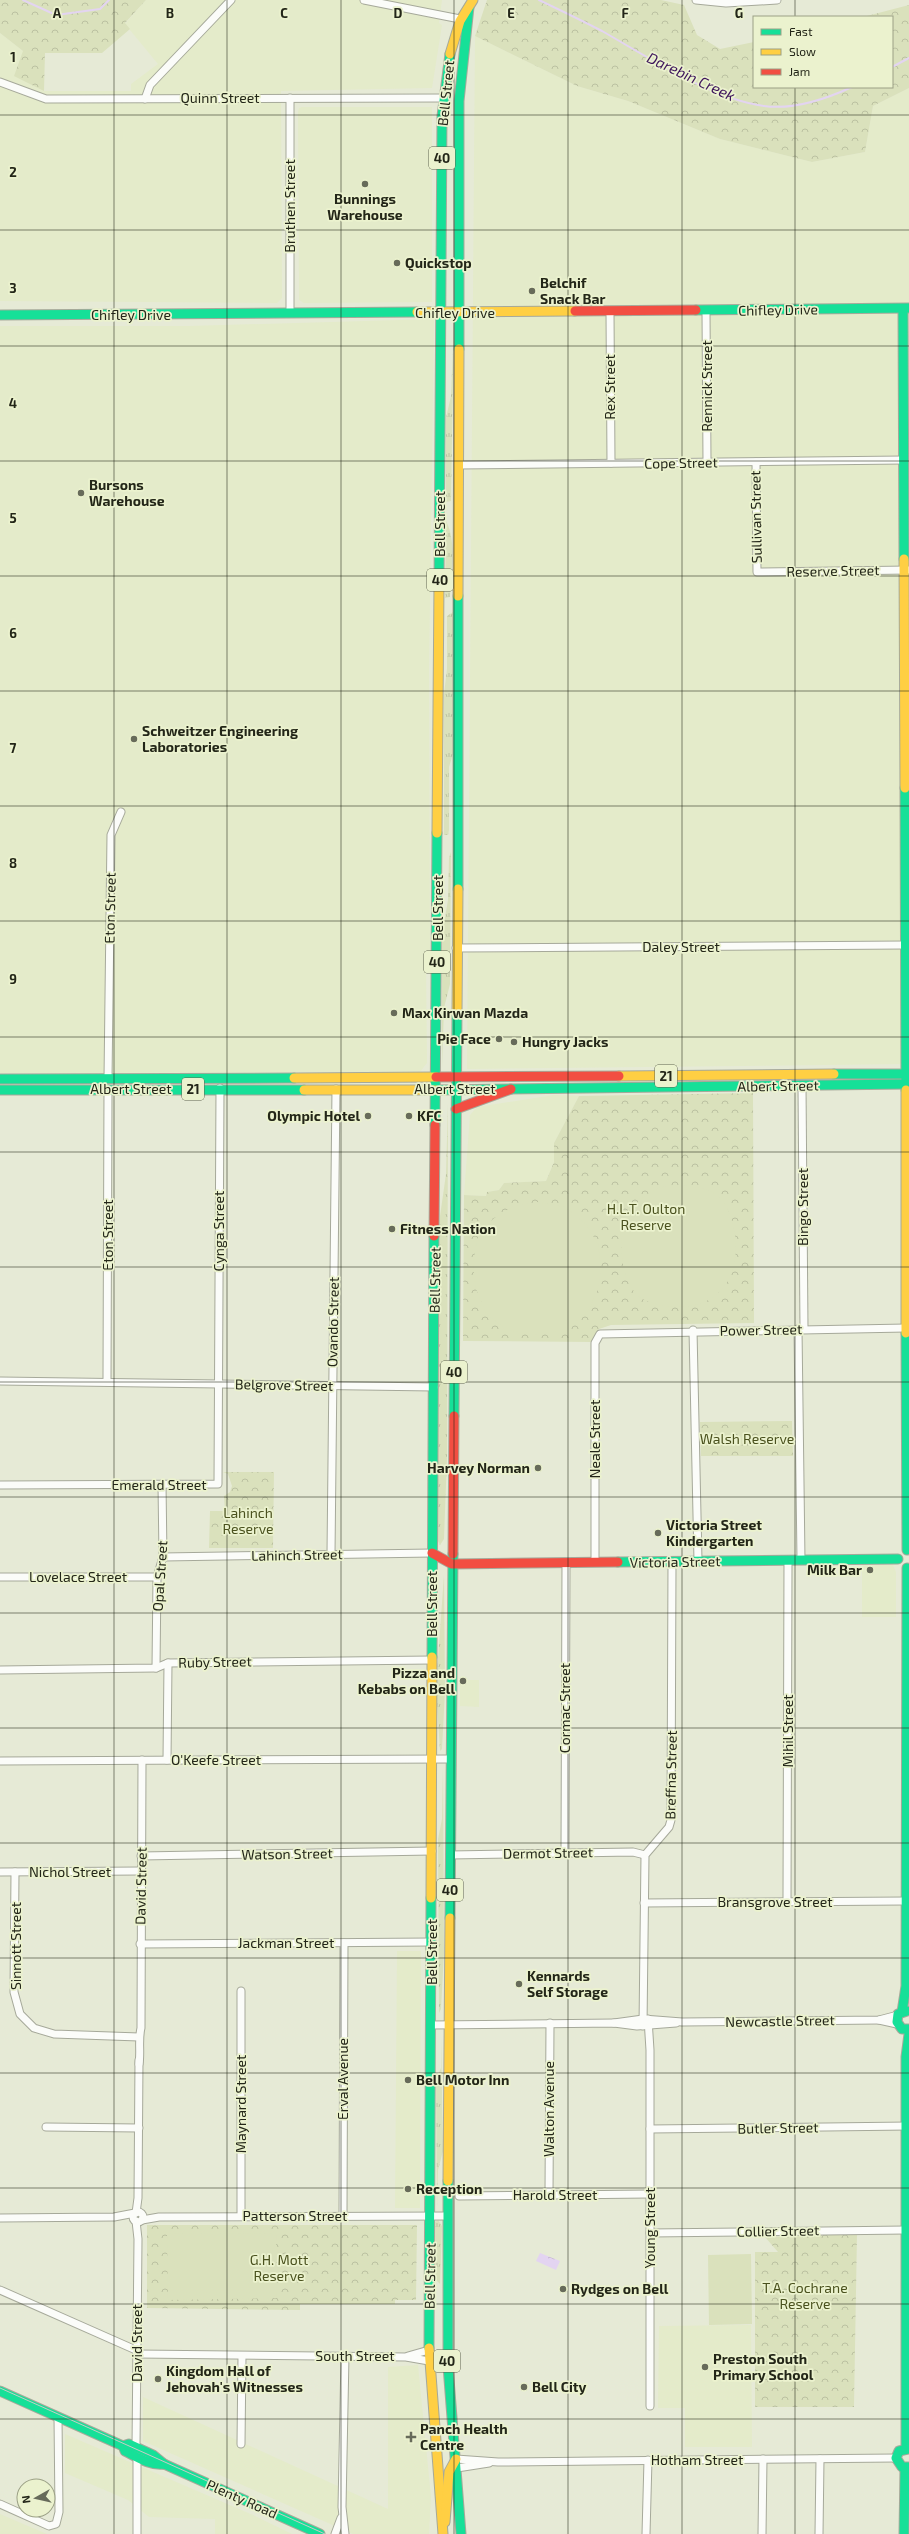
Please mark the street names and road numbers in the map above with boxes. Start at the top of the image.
street label: Bell Street [434,59,457,127]
street label: Quinn Street [180,89,260,106]
road number: 40 [429,147,455,169]
street label: Bruthen Street [281,159,298,253]
street label: Chifley Drive [738,300,818,319]
street label: Chifley Drive [415,304,495,321]
street label: Chifley Drive [91,306,171,323]
street label: Rennick Street [698,340,715,432]
street label: Rex Street [601,354,618,420]
street label: Cope Street [644,453,718,472]
street label: Sullivan Street [746,470,765,564]
street label: Bell Street [431,491,448,557]
street label: Reserve Street [786,561,880,580]
road number: 40 [427,569,453,591]
street label: Eton Street [100,872,119,944]
street label: Bell Street [429,875,446,941]
street label: Daley Street [642,938,720,955]
road number: 40 [424,951,450,973]
road number: 21 [655,1065,677,1087]
street label: Albert Street [737,1076,819,1095]
road number: 21 [182,1078,204,1100]
street label: Albert Street [90,1080,172,1097]
street label: Albert Street [414,1080,496,1097]
street label: Bingo Street [794,1168,811,1246]
street label: Cynga Street [210,1191,227,1271]
street label: Eton Street [99,1199,116,1271]
street label: Bell Street [425,1247,444,1313]
street label: Ovando Street [323,1277,342,1367]
street label: Power Street [720,1320,802,1339]
road number: 40 [441,1361,467,1383]
street label: Belgrove Street [235,1375,333,1394]
street label: Neale Street [586,1400,603,1478]
street label: Emerald Street [111,1476,207,1493]
street label: Opal Street [149,1540,170,1612]
street label: Lahinch Street [251,1545,343,1564]
street label: Victoria Street [629,1552,721,1571]
street label: Lovelace Street [29,1568,127,1585]
street label: Bell Street [423,1571,440,1637]
street label: Ruby Street [178,1652,252,1671]
street label: Cormac Street [556,1663,573,1753]
street label: Mihil Street [779,1694,796,1768]
street label: Breffna Street [661,1730,680,1820]
street label: O'Keefe Street [171,1751,261,1768]
street label: Dermot Street [503,1843,593,1862]
street label: Watson Street [241,1844,333,1863]
street label: David Street [131,1847,150,1925]
street label: Nichol Street [29,1863,111,1880]
road number: 40 [437,1879,463,1901]
street label: Bransgrove Street [717,1893,833,1910]
street label: Sinnott Street [7,1902,24,1990]
street label: Bell Street [423,1919,440,1985]
street label: Jackman Street [238,1934,334,1951]
street label: Newcastle Street [725,2011,835,2030]
street label: Erval Avenue [334,2038,351,2120]
street label: Maynard Street [232,2055,249,2153]
street label: Walton Avenue [540,2061,557,2157]
street label: Butler Street [737,2118,819,2137]
street label: Harold Street [513,2186,597,2203]
street label: Young Street [641,2188,658,2268]
street label: Patterson Street [243,2207,347,2224]
street label: Collier Street [737,2221,819,2240]
street label: Bell Street [420,2243,439,2309]
street label: David Street [128,2304,145,2382]
street label: South Street [315,2347,395,2364]
road number: 40 [434,2350,460,2372]
street label: Hotham Street [651,2451,743,2468]
street label: Plenty Road [204,2475,280,2522]

